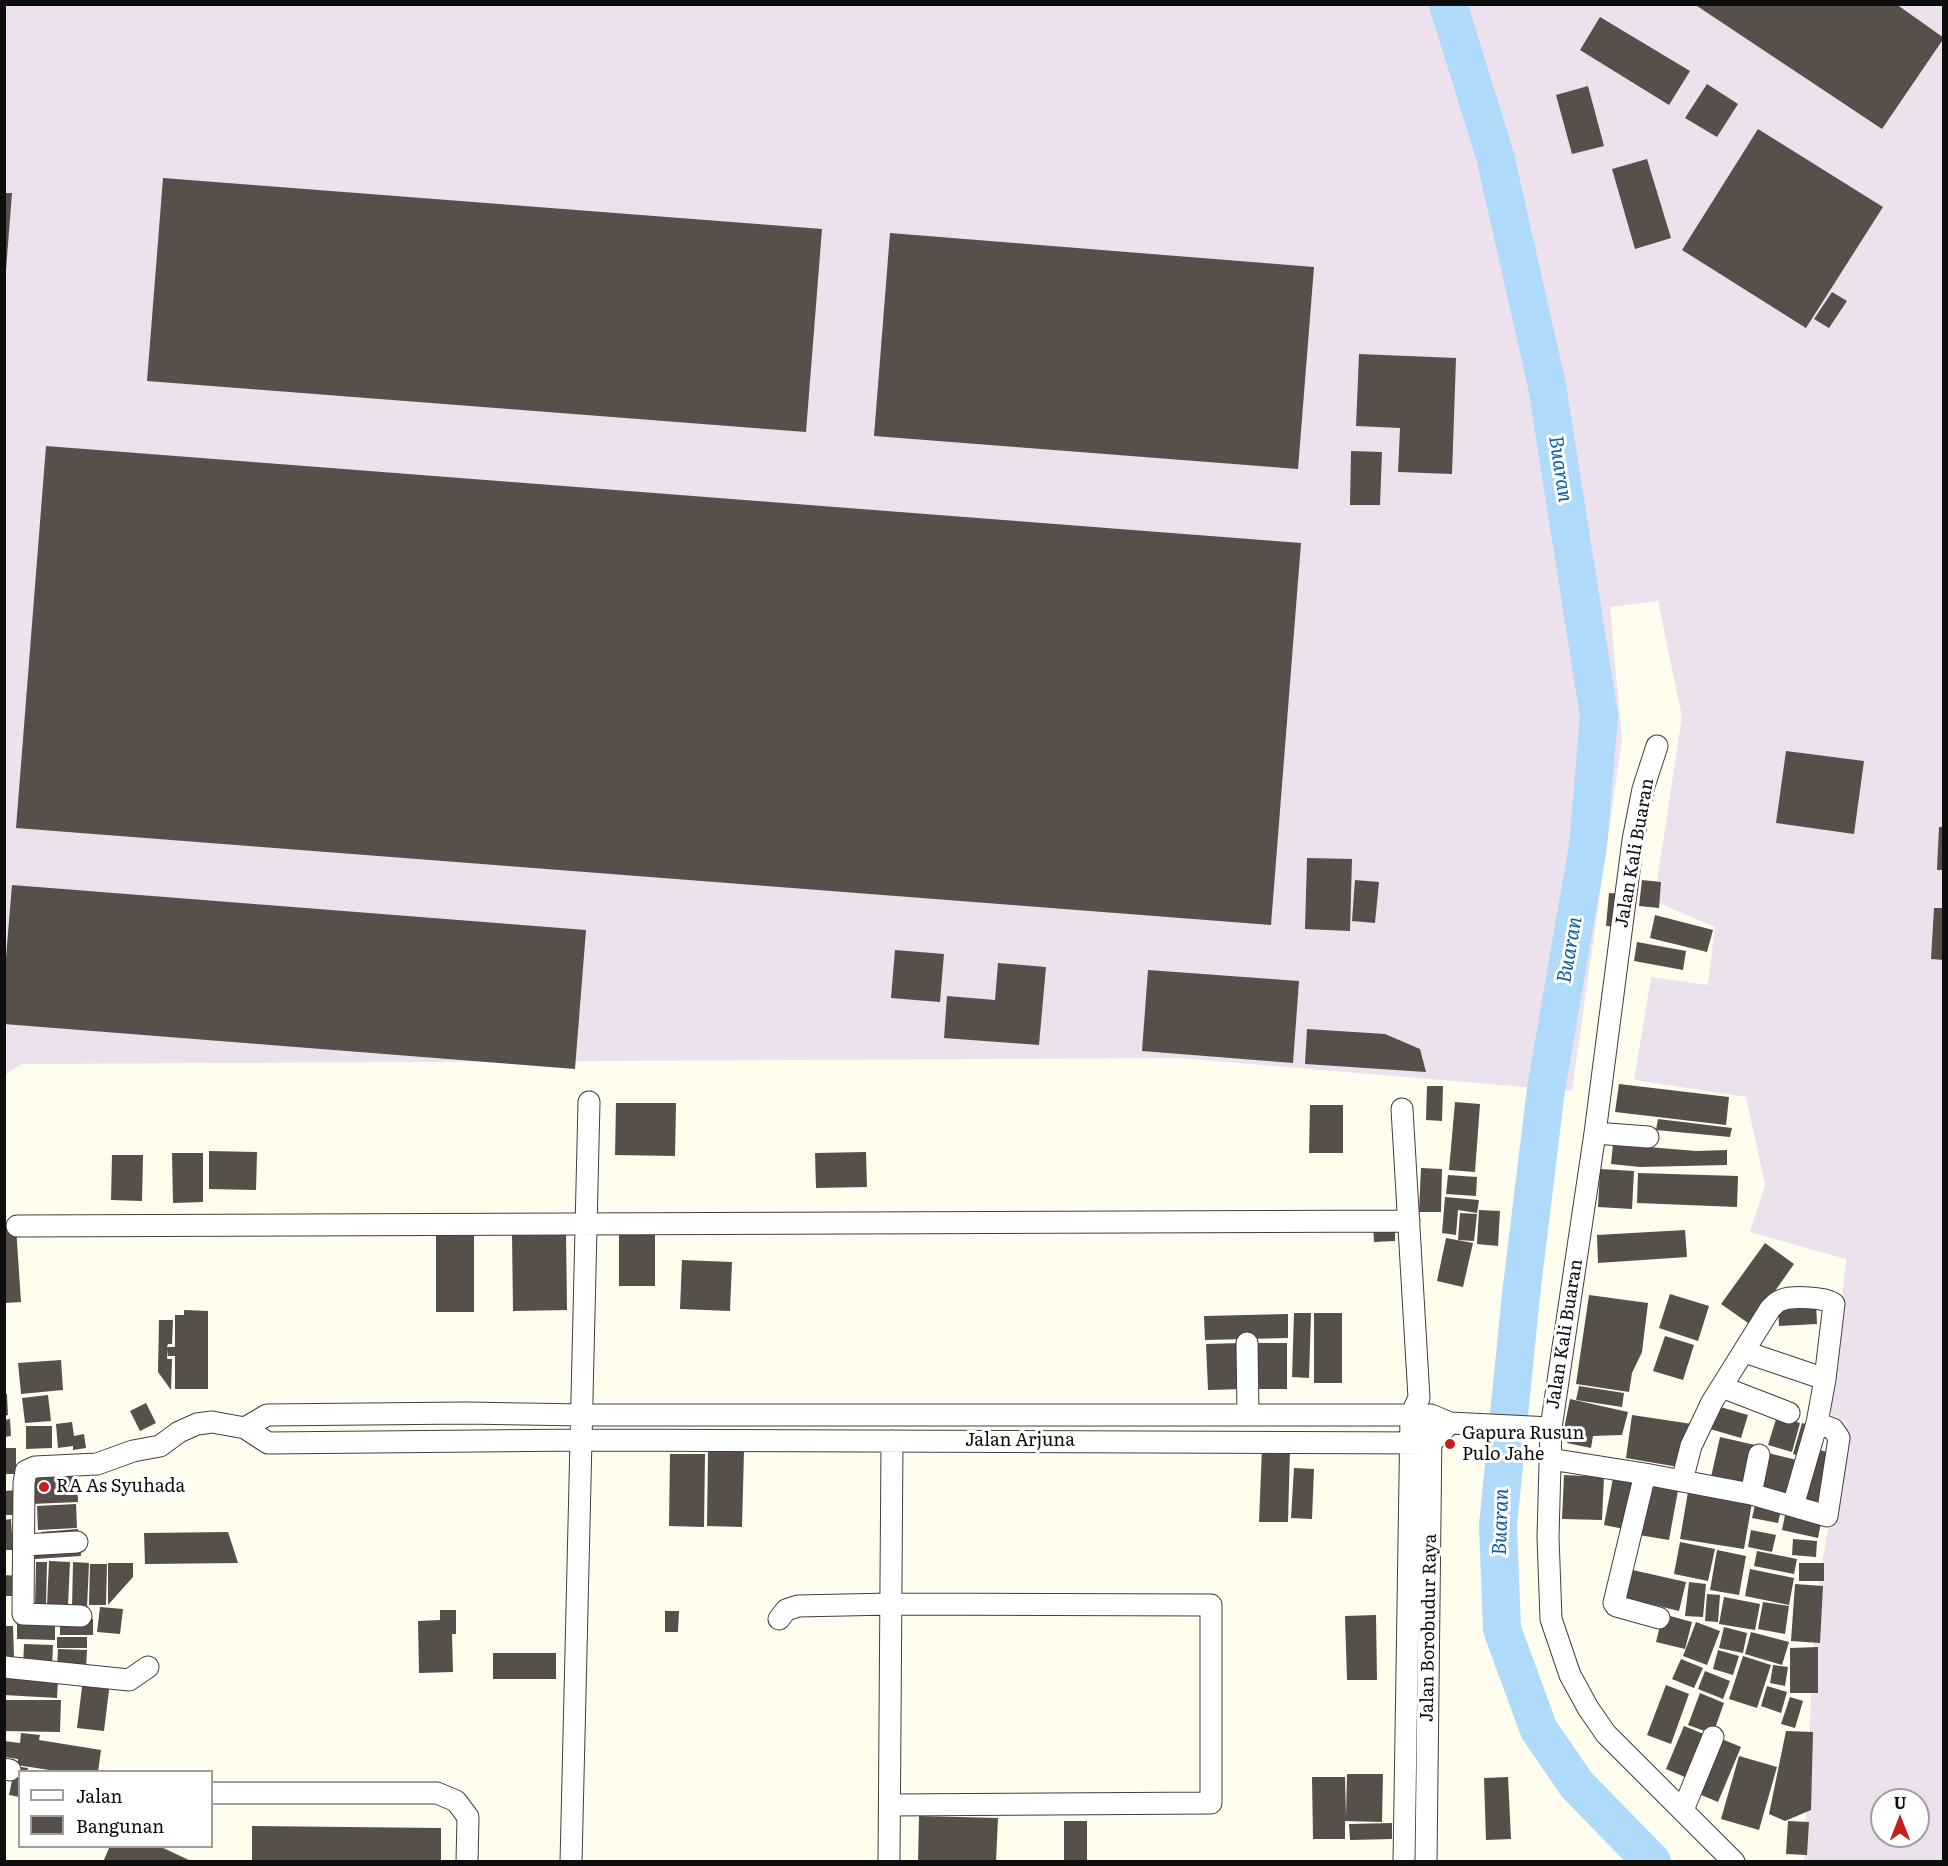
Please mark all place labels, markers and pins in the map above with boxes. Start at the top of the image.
place label: Gapura Rusun Pulo Jahe [1462,1423,1584,1466]
marker: Gapura Rusun Pulo Jahe [1443,1437,1457,1451]
place label: RA As Syuhada [56,1476,185,1498]
marker: RA As Syuhada [37,1480,51,1494]

